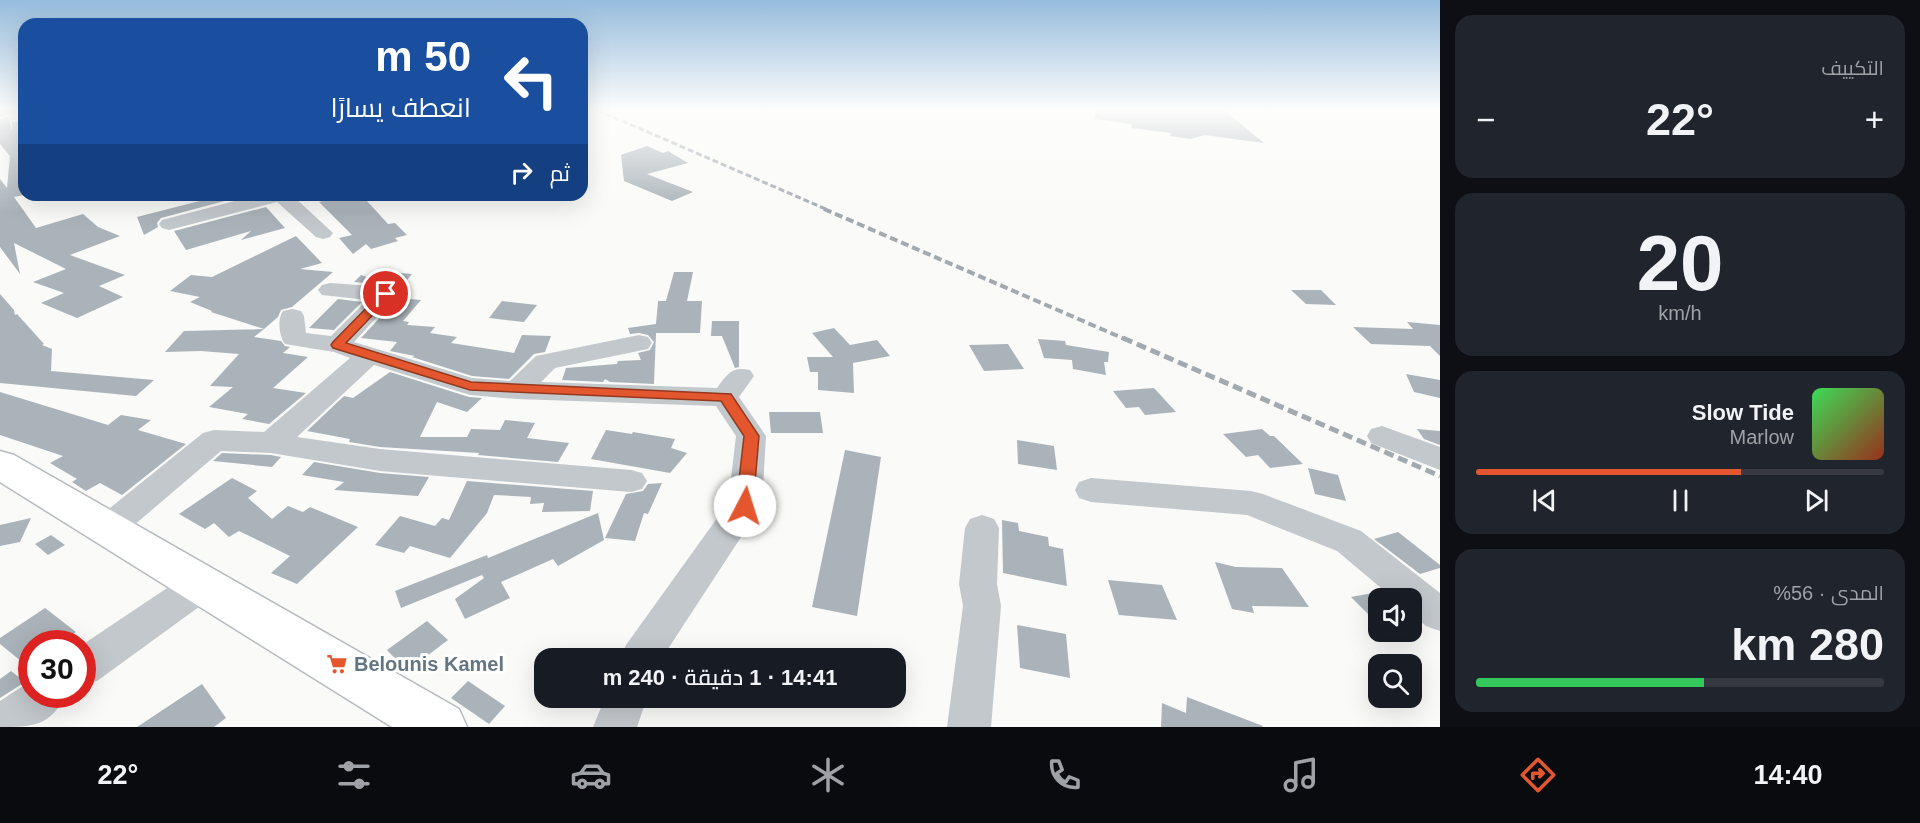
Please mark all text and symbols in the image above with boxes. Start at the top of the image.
text: 50 m [375,33,471,80]
icon: left [492,42,570,120]
text: التكييف [1821,57,1884,79]
text: انعطف يسارًا [330,93,471,123]
text: 22° [1646,94,1714,145]
text: − [1476,101,1495,138]
text: + [1865,101,1884,138]
icon: right [505,156,538,189]
text: ثم [550,161,570,186]
text: 20 [1637,219,1723,307]
pin [360,268,411,319]
icon: arrive [369,277,402,310]
text: km/h [1658,302,1702,324]
text: Slow Tide [1692,400,1794,425]
text: Marlow [1730,426,1794,448]
position arrow [713,474,777,538]
icon: previous [1528,484,1561,517]
icon: pause [1664,484,1697,517]
icon: next [1800,484,1833,517]
text: المدى · 56% [1773,582,1884,604]
map controls [1368,588,1422,708]
button: sound [1368,588,1422,642]
text: 280 km [1731,619,1884,670]
speed limit sign: 30 [18,630,96,708]
supermarket icon: Belounis Kamel [325,652,349,676]
place label: Belounis Kamel [354,653,504,675]
button: search [1368,654,1422,708]
text: 14:41 · 1 دقيقة · 240 m [603,665,837,690]
icon: filters [333,754,375,796]
icon: car [570,754,612,796]
icon: climate [807,754,849,796]
icon: phone [1043,754,1085,796]
icon: music [1280,754,1322,796]
icon: directions [1517,754,1559,796]
text: 22° [97,760,138,790]
text: 14:40 [1754,760,1823,790]

